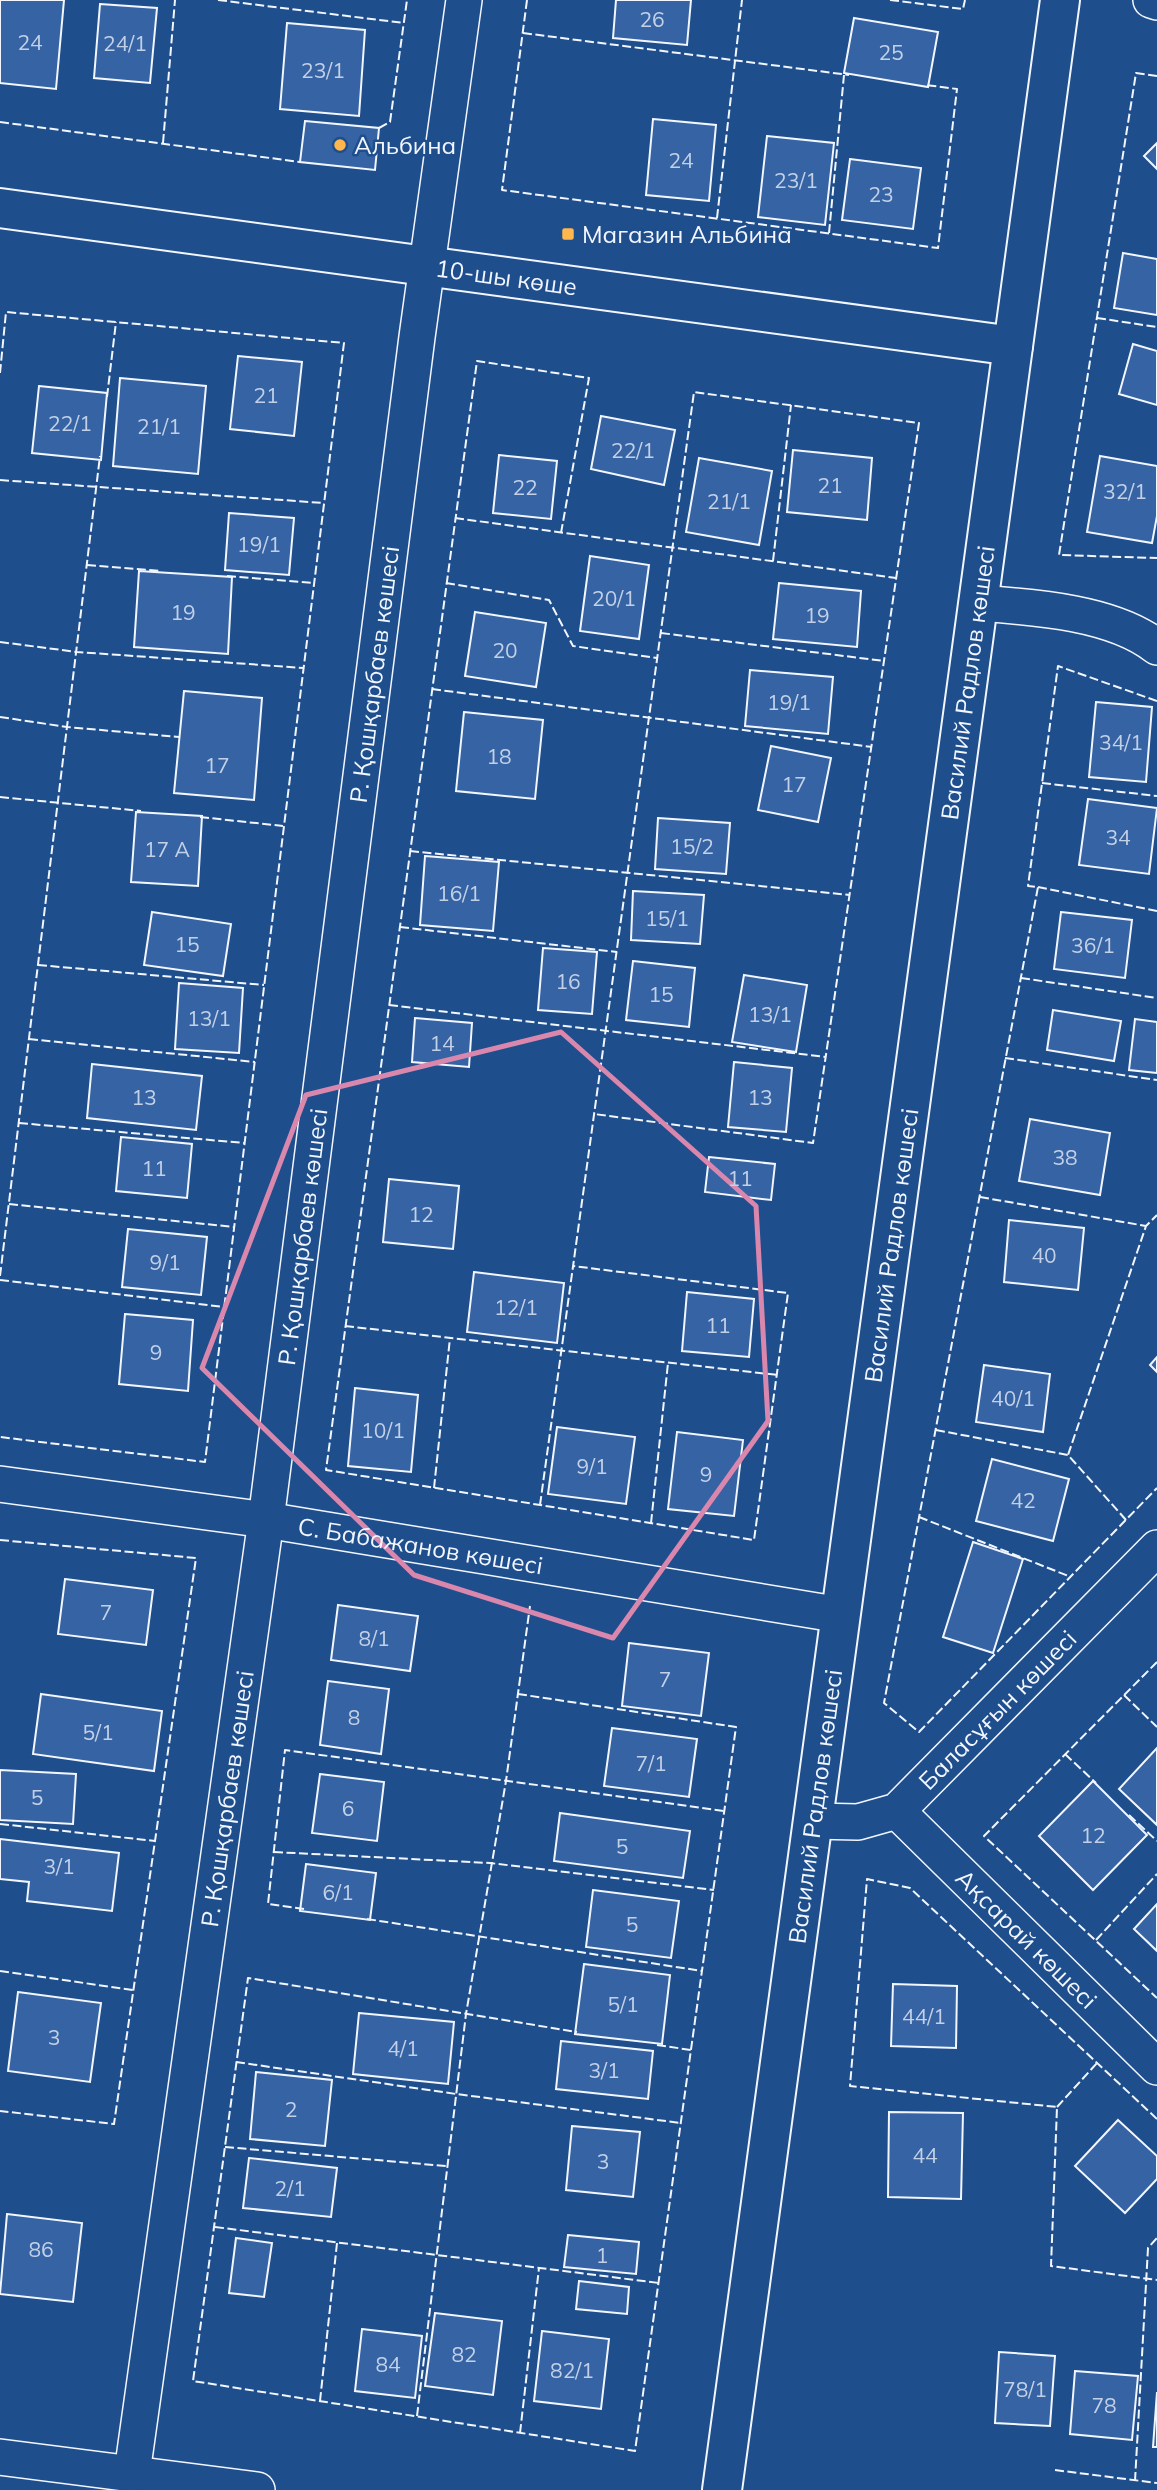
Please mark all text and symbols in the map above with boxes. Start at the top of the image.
house number: 26 [639,6,665,32]
house number: 24 [17,29,43,55]
house number: 24/1 [103,30,147,56]
house number: 25 [878,39,904,65]
house number: 23/1 [301,57,345,83]
place label: Альбина [354,130,456,160]
marker: Альбина [332,137,348,153]
house number: 24 [668,147,694,173]
house number: 23/1 [774,167,818,193]
house number: 23 [868,181,894,207]
place label: Магазин Альбина [582,219,792,249]
marker: Магазин Альбина [560,226,576,242]
street label: 10-шы көше [434,252,579,301]
house number: 21 [253,382,279,408]
house number: 22/1 [48,410,92,436]
house number: 21/1 [137,413,181,439]
house number: 22/1 [611,437,655,463]
house number: 21 [817,472,843,498]
house number: 22 [512,474,538,500]
house number: 32/1 [1103,478,1147,504]
house number: 21/1 [707,488,751,514]
house number: 19/1 [237,531,281,557]
street label: Р. Қошқарбаев көшесі [343,544,405,804]
street label: Василий Радлов көшесі [934,544,1001,822]
house number: 20/1 [592,585,636,611]
house number: 19 [170,599,196,625]
house number: 19 [804,602,830,628]
house number: 20 [492,637,518,663]
house number: 19/1 [767,689,811,715]
house number: 34/1 [1099,729,1143,755]
house number: 18 [486,743,512,769]
house number: 17 [204,752,230,778]
house number: 17 [781,771,807,797]
house number: 34 [1105,824,1131,850]
house number: 15/2 [670,833,714,859]
house number: 17 А [144,836,191,862]
house number: 16/1 [437,880,481,906]
house number: 15/1 [645,905,689,931]
house number: 15 [174,931,200,957]
house number: 36/1 [1071,932,1115,958]
house number: 16 [555,968,581,994]
house number: 15 [648,981,674,1007]
house number: 13/1 [748,1001,792,1027]
house number: 13/1 [187,1005,231,1031]
house number: 14 [429,1030,455,1056]
house number: 13 [131,1084,157,1110]
house number: 13 [747,1084,773,1110]
street label: Р. Қошқарбаев көшесі [271,1106,333,1367]
street label: Василий Радлов көшесі [857,1106,924,1384]
house number: 38 [1052,1144,1078,1170]
house number: 11 [141,1155,167,1181]
house number: 11 [727,1165,753,1191]
house number: 12 [408,1201,434,1227]
house number: 40 [1031,1242,1057,1268]
house number: 9/1 [149,1249,181,1275]
house number: 12/1 [494,1294,538,1320]
house number: 11 [705,1312,731,1338]
house number: 9 [150,1339,162,1365]
house number: 40/1 [991,1385,1035,1411]
house number: 10/1 [361,1417,405,1443]
house number: 9/1 [576,1453,608,1479]
house number: 9 [700,1461,712,1487]
house number: 42 [1010,1487,1036,1513]
street label: С. Бабажанов көшесі [296,1511,545,1581]
house number: 7 [100,1599,112,1625]
street label: Баласұғын көшесі [912,1624,1082,1796]
house number: 8/1 [358,1625,390,1651]
house number: 7 [659,1666,671,1692]
street label: Василий Радлов көшесі [781,1667,848,1945]
street label: Р. Қошқарбаев көшесі [194,1668,260,1929]
house number: 8 [348,1704,360,1730]
house number: 5/1 [82,1719,114,1745]
house number: 7/1 [635,1750,667,1776]
house number: 5 [31,1784,43,1810]
house number: 6 [342,1795,354,1821]
house number: 12 [1080,1822,1106,1848]
house number: 5 [616,1833,628,1859]
house number: 3/1 [43,1853,75,1879]
street label: Ақсарай көшесі [950,1863,1103,2015]
house number: 6/1 [322,1879,354,1905]
house number: 5 [626,1911,638,1937]
house number: 5/1 [607,1991,639,2017]
house number: 44/1 [902,2003,946,2029]
house number: 3 [48,2024,60,2050]
house number: 4/1 [387,2035,419,2061]
house number: 3/1 [588,2057,620,2083]
house number: 2 [285,2096,297,2122]
house number: 44 [912,2142,938,2168]
house number: 3 [597,2148,609,2174]
house number: 2/1 [274,2175,306,2201]
house number: 86 [28,2236,54,2262]
house number: 1 [596,2242,608,2268]
house number: 82 [451,2341,477,2367]
house number: 84 [375,2351,401,2377]
house number: 82/1 [550,2357,594,2383]
house number: 78/1 [1003,2376,1047,2402]
house number: 78 [1091,2392,1117,2418]

